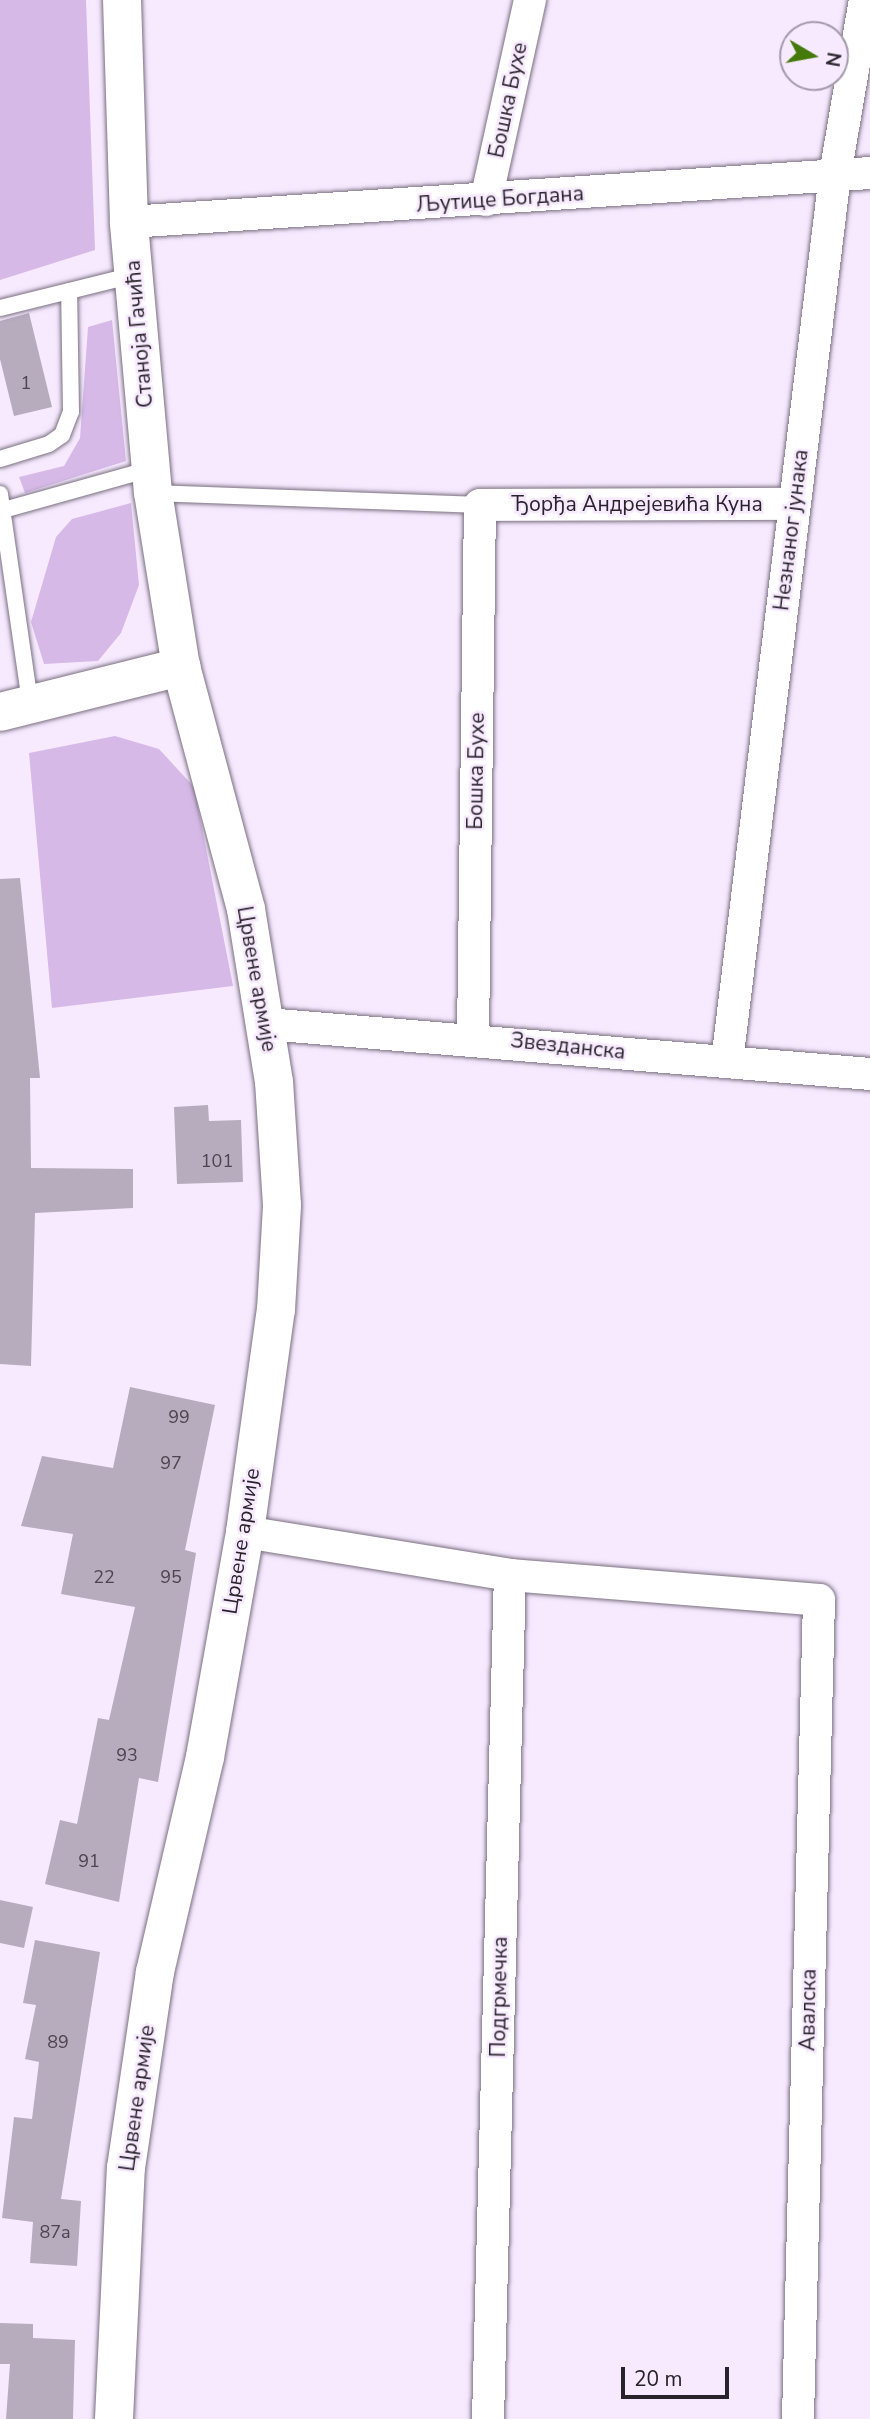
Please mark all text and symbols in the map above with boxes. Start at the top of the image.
north arrow [779,21,849,91]
street label: Бошка Бухе [483,40,533,160]
text: N [819,50,847,69]
street label: Љутице Богдана [415,181,585,217]
street label: Станоја Гачића [120,259,158,409]
house number: 1 [21,372,31,394]
street label: Незнаног јунака [769,448,813,612]
street label: Ђорђа Андрејевића Куна [511,491,763,517]
street label: Бошка Бухе [462,712,490,830]
street label: Црвене армије [232,904,282,1054]
street label: Звезданска [509,1027,627,1065]
house number: 101 [201,1150,233,1172]
house number: 99 [168,1406,190,1428]
house number: 97 [160,1452,182,1474]
street label: Црвене армије [217,1466,265,1616]
house number: 22 [93,1566,115,1588]
house number: 95 [160,1566,182,1588]
house number: 93 [116,1744,138,1766]
house number: 91 [78,1850,100,1872]
street label: Подгрмечка [485,1936,513,2058]
street label: Авалска [795,1969,821,2051]
street label: Црвене армије [114,2023,160,2173]
house number: 89 [47,2031,69,2053]
house number: 87a [39,2221,71,2243]
scale bar [625,2352,734,2396]
text: 20 m [634,2365,683,2393]

